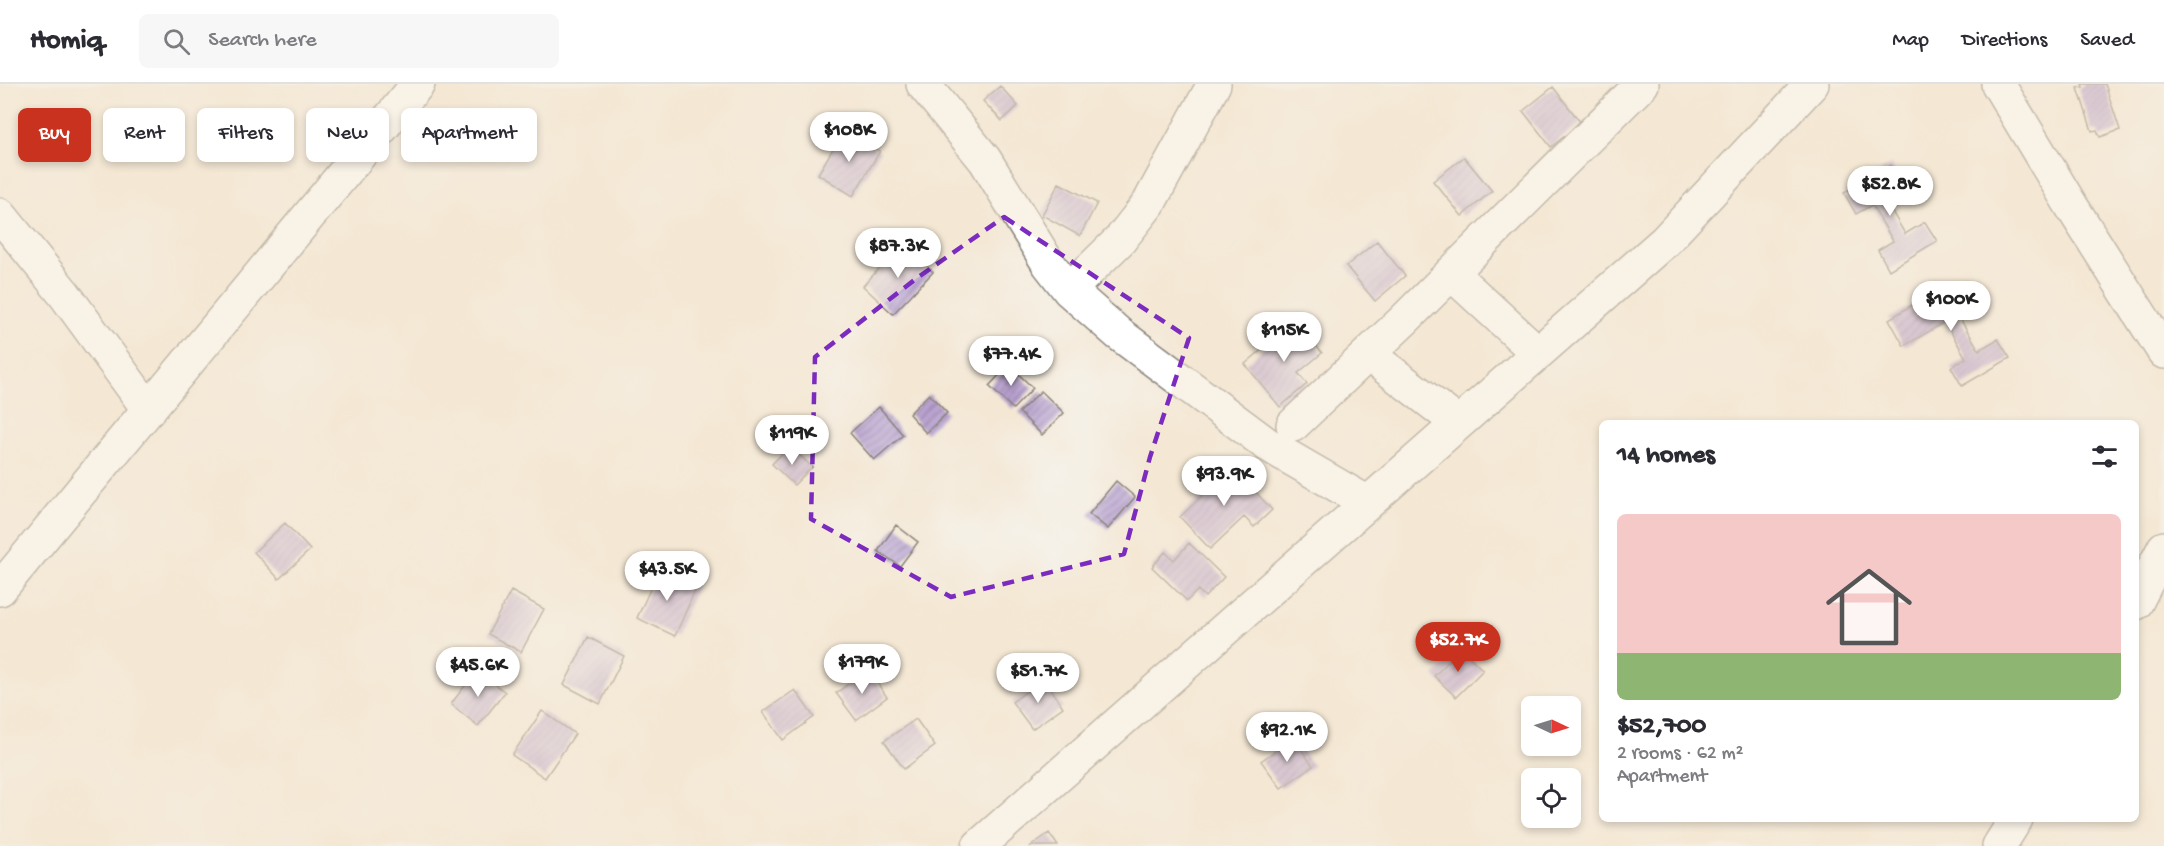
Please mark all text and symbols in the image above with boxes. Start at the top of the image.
search box [139,14,559,68]
text: Homiq [30,25,103,58]
icon: search [160,25,193,58]
text: Search here [208,28,317,54]
text: Map [1892,29,1929,54]
text: Directions [1962,29,2047,54]
text: Saved [2080,29,2134,54]
chip: Buy [18,108,91,162]
chip: Rent [103,108,185,162]
chip: Filters [197,108,294,162]
chip: New [306,108,389,162]
chip: Apartment [401,108,537,162]
pin: $108K [807,112,891,163]
text: $108K [824,120,874,143]
pin: $52.8K [1841,166,1939,217]
text: $52.8K [1861,174,1919,197]
pin: $87.3K [849,228,947,279]
text: $87.3K [869,236,927,259]
pin: $100K [1909,281,1993,332]
text: $100K [1926,289,1976,312]
pin: $115K [1242,312,1326,363]
text: $115K [1261,320,1307,343]
pin: $77.4K [962,336,1060,387]
text: $77.4K [983,344,1039,367]
pin: $119K [750,415,834,466]
text: $119K [769,423,815,446]
icon: filters [2088,440,2121,473]
text: 14 homes [1617,441,1715,472]
pin: $93.9K [1175,456,1273,507]
text: $93.9K [1196,464,1252,487]
pin: $43.5K [618,551,716,602]
icon: home [1815,553,1923,661]
text: $43.5K [639,559,695,582]
pin: $52.7K [1409,622,1507,673]
text: $52.7K [1429,630,1487,653]
pin: $179K [820,644,904,695]
pin: $45.6K [429,647,527,698]
text: $179K [838,652,886,675]
pin: $51.7K [989,653,1087,704]
text: $45.6K [450,655,506,678]
text: $51.7K [1010,661,1066,684]
north arrow [1521,696,1581,756]
map controls [1521,696,1581,828]
pin: $92.1K [1238,712,1336,763]
text: $52,700 [1617,712,1706,743]
text: $92.1K [1260,720,1314,743]
text: 2 rooms · 62 m² [1617,743,1744,766]
text: Apartment [1617,766,1707,789]
button: locate [1521,768,1581,828]

